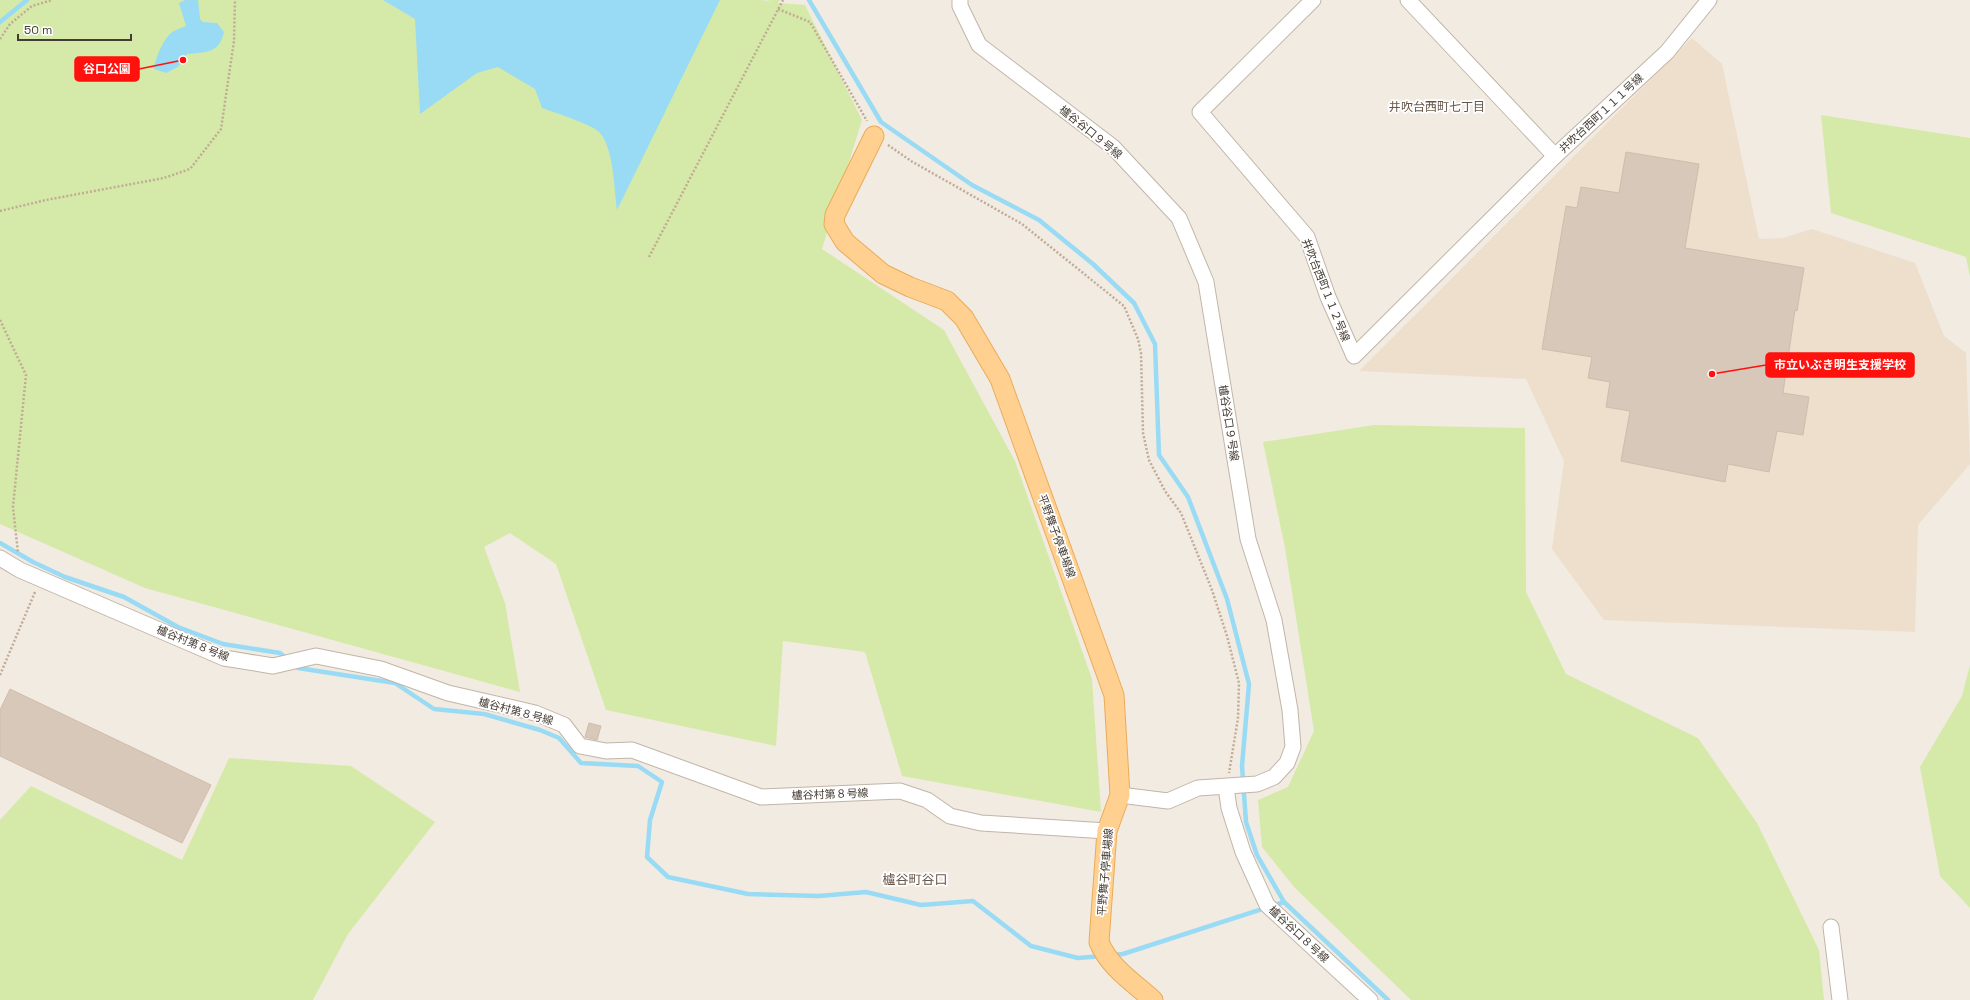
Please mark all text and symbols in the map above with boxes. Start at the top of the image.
scale bar [18,16,131,42]
text: 50 m [24,22,52,38]
callout: 谷口公園 [75,57,139,81]
text: 谷口公園 [83,61,131,77]
street label: 井吹台西町１１１号線 [1556,70,1646,156]
district label: 井吹台西町七丁目 [1389,99,1485,115]
street label: 櫨谷谷口９号線 [1057,102,1125,162]
street label: 井吹台西町１１２号線 [1299,236,1353,344]
callout: 市立いぶき明生支援学校 [1766,353,1914,377]
text: 市立いぶき明生支援学校 [1774,357,1906,373]
street label: 櫨谷谷口９号線 [1216,384,1242,462]
street label: 平野舞子停車場線 [1035,492,1079,580]
street label: 櫨谷村第８号線 [155,622,231,664]
street label: 櫨谷村第８号線 [477,694,555,728]
street label: 櫨谷村第８号線 [791,786,869,802]
street label: 平野舞子停車場線 [1094,828,1116,916]
district label: 櫨谷町谷口 [882,871,948,888]
street label: 櫨谷谷口８号線 [1266,903,1332,965]

